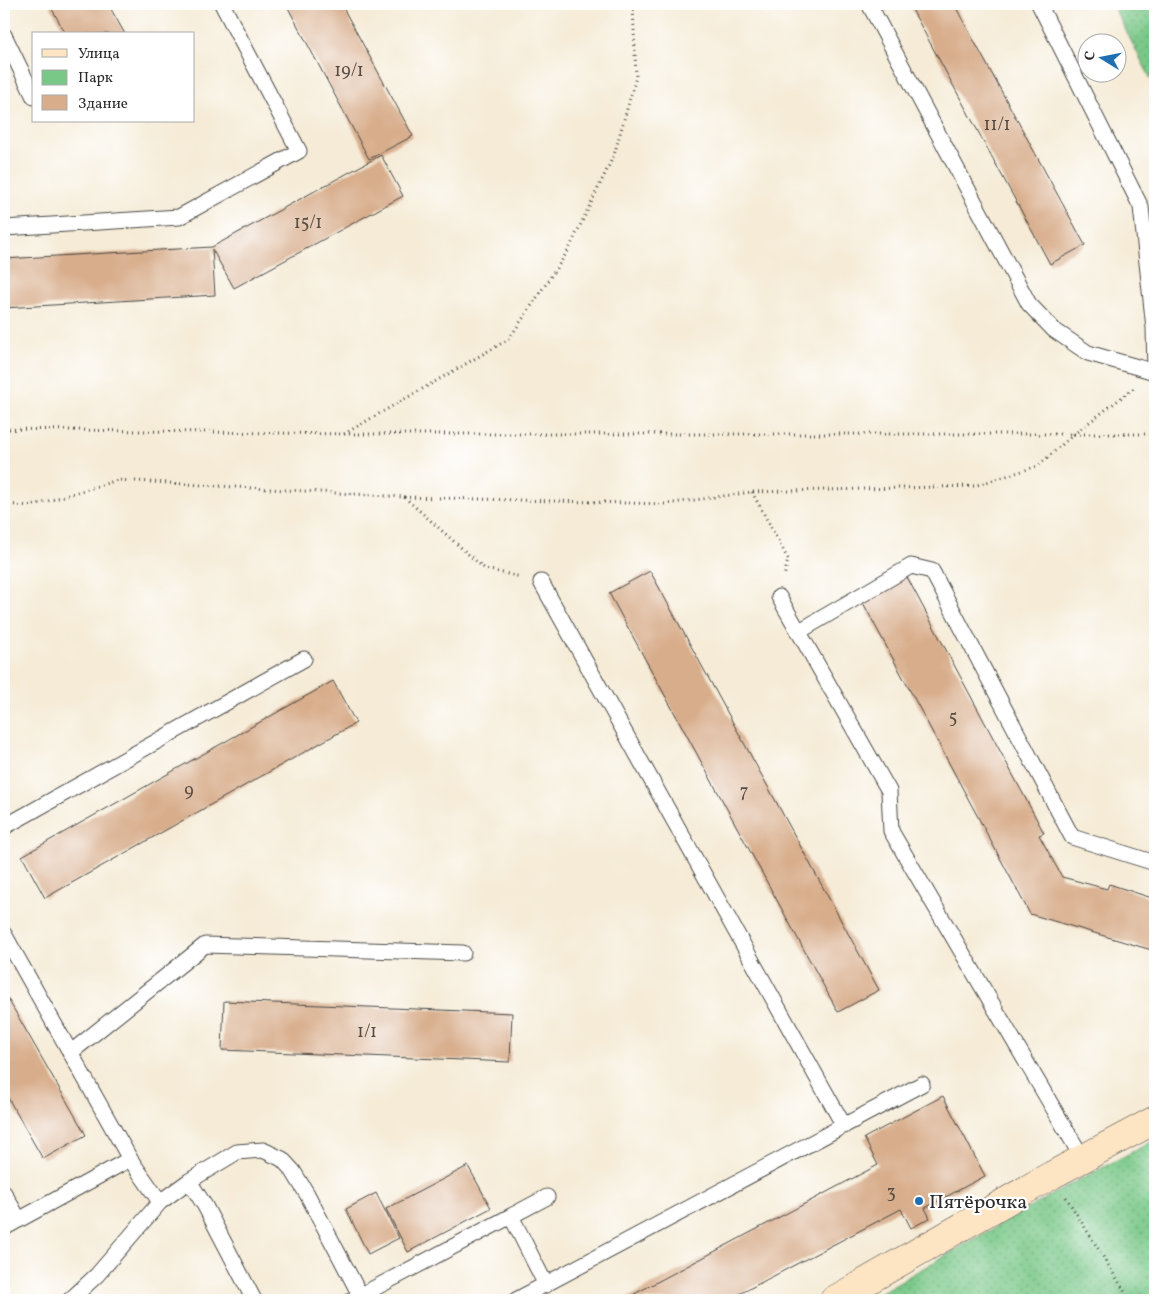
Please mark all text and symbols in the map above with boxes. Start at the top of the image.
legend [32,32,195,122]
north arrow [1076,32,1126,82]
text: Улица [78,44,120,65]
text: С [1081,50,1101,62]
house number: 19/1 [334,59,364,84]
text: Парк [78,68,113,89]
text: Здание [78,94,128,115]
house number: 11/1 [984,113,1010,138]
house number: 15/1 [294,211,322,236]
house number: 5 [949,706,957,731]
house number: 9 [184,779,194,804]
house number: 7 [740,780,748,805]
house number: 1/1 [357,1020,377,1045]
house number: 3 [886,1181,896,1206]
place label: Пятёрочка [929,1189,1027,1217]
marker: Пятёрочка [913,1195,925,1207]

